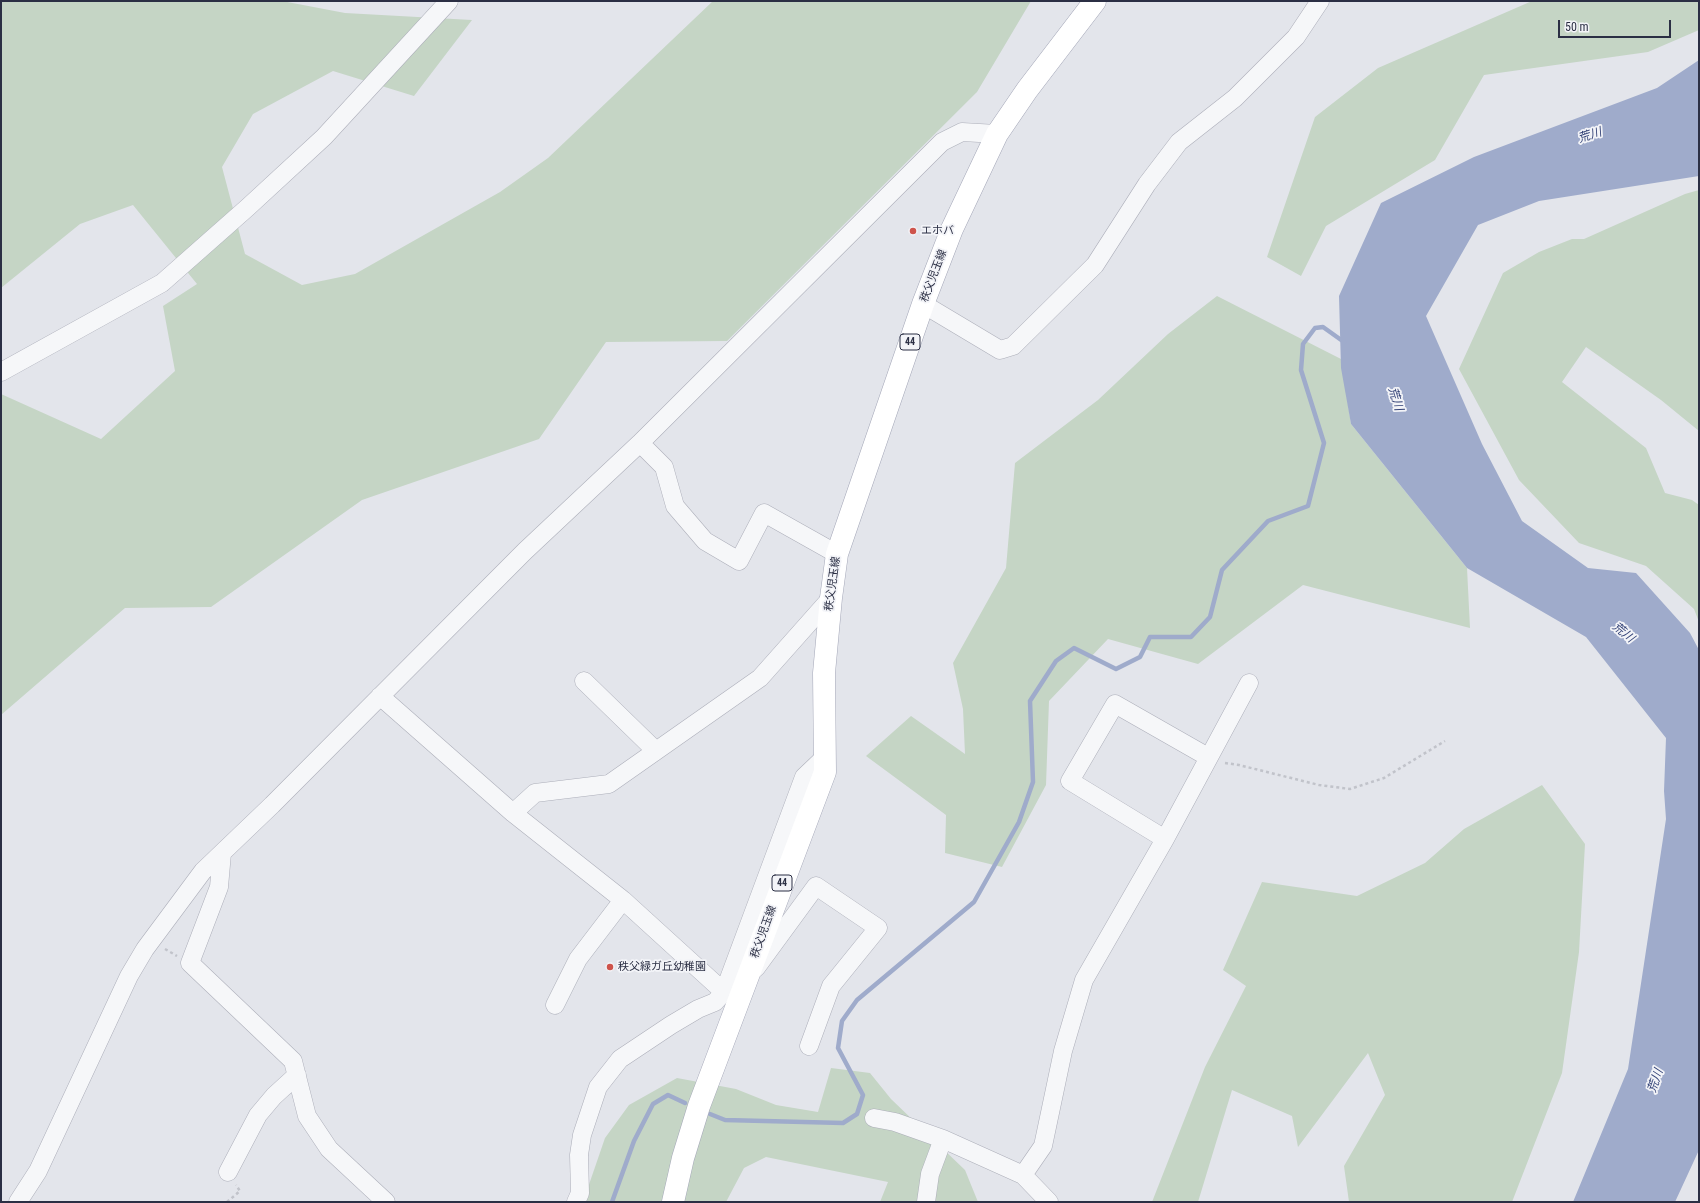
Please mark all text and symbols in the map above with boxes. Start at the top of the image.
scale bar [1560,12,1673,38]
text: 50 m [1565,20,1589,34]
water label: 荒川 [1576,125,1604,147]
place label: エホバ [921,224,954,238]
marker: エホバ [908,226,918,236]
street label: 秩父児玉線 [918,248,950,304]
road number: 44 [900,334,920,350]
water label: 荒川 [1385,385,1405,413]
street label: 秩父児玉線 [823,556,843,612]
water label: 荒川 [1609,620,1637,646]
road number: 44 [772,875,792,891]
street label: 秩父児玉線 [748,904,780,960]
place label: 秩父緑ガ丘幼稚園 [618,960,706,974]
marker: 秩父緑ガ丘幼稚園 [605,962,615,972]
water label: 荒川 [1645,1067,1667,1095]

